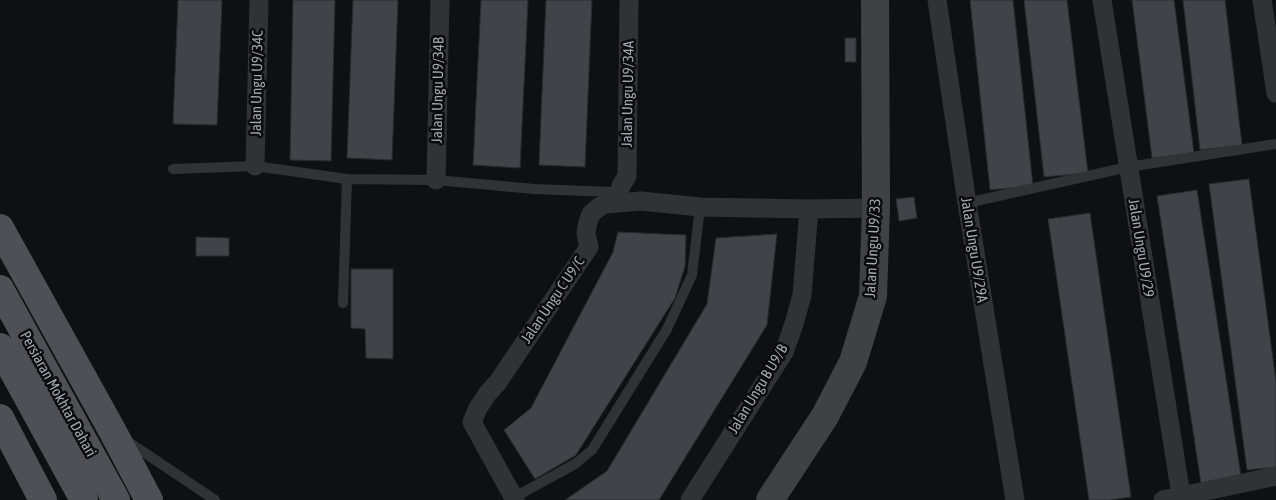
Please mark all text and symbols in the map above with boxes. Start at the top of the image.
street label: Jalan Ungu U9/34C [247,30,267,136]
street label: Jalan Ungu U9/34B [428,37,448,143]
street label: Jalan Ungu U9/34A [618,41,638,147]
street label: Jalan Ungu U9/29A [957,196,991,304]
street label: Jalan Ungu U9/33 [861,198,885,298]
street label: Jalan Ungu U9/29 [1124,198,1158,298]
street label: Jalan Ungu C U9/C [517,253,589,347]
street label: Persiaran Mokhtar Dahari [16,328,100,460]
street label: Jalan Ungu B U9/B [724,341,792,437]

